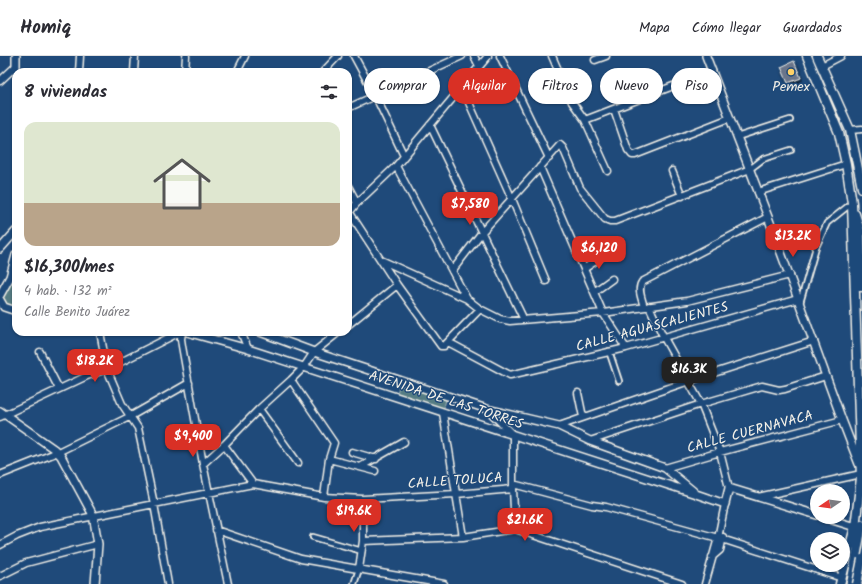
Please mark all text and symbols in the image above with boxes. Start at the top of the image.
text: Homiq [20,13,71,43]
text: Mapa [639,17,670,39]
text: Cómo llegar [692,17,761,39]
text: Guardados [783,17,842,39]
marker: Pemex [786,67,796,77]
chip: Comprar [364,68,440,104]
chip: Alquilar [448,68,520,104]
chip: Filtros [528,68,592,104]
chip: Nuevo [600,68,663,104]
chip: Piso [671,68,722,104]
place label: Pemex [772,76,811,98]
text: 8 viviendas [24,79,107,106]
icon: filters [318,81,340,103]
icon: home [146,148,218,220]
pin: $7,580 [437,192,503,226]
text: $7,580 [451,194,489,215]
pin: $13.2K [760,224,826,258]
text: $13.2K [774,226,812,247]
pin: $6,120 [566,236,632,270]
text: $6,120 [581,238,617,259]
text: $16,300/mes [24,254,115,281]
text: 4 hab. · 132 m² [24,281,111,302]
street label: CALLE AGUASCALIENTES [573,296,731,358]
text: Calle Benito Juárez [24,302,130,323]
pin: $18.2K [62,349,128,383]
text: $18.2K [76,351,114,372]
pin: $16.3K [656,357,722,391]
text: $16.3K [671,359,707,380]
street label: AVENIDA DE LAS TORRES [366,365,527,436]
street label: CALLE CUERNAVACA [684,405,816,459]
pin: $9,400 [160,424,226,458]
text: $9,400 [174,426,212,447]
street label: CALLE TOLUCA [407,467,503,495]
north arrow [810,484,850,524]
map controls [810,484,850,572]
pin: $19.6K [321,499,387,533]
text: $19.6K [336,501,372,522]
pin: $21.6K [492,508,558,542]
text: $21.6K [506,510,544,531]
button: layers [810,532,850,572]

